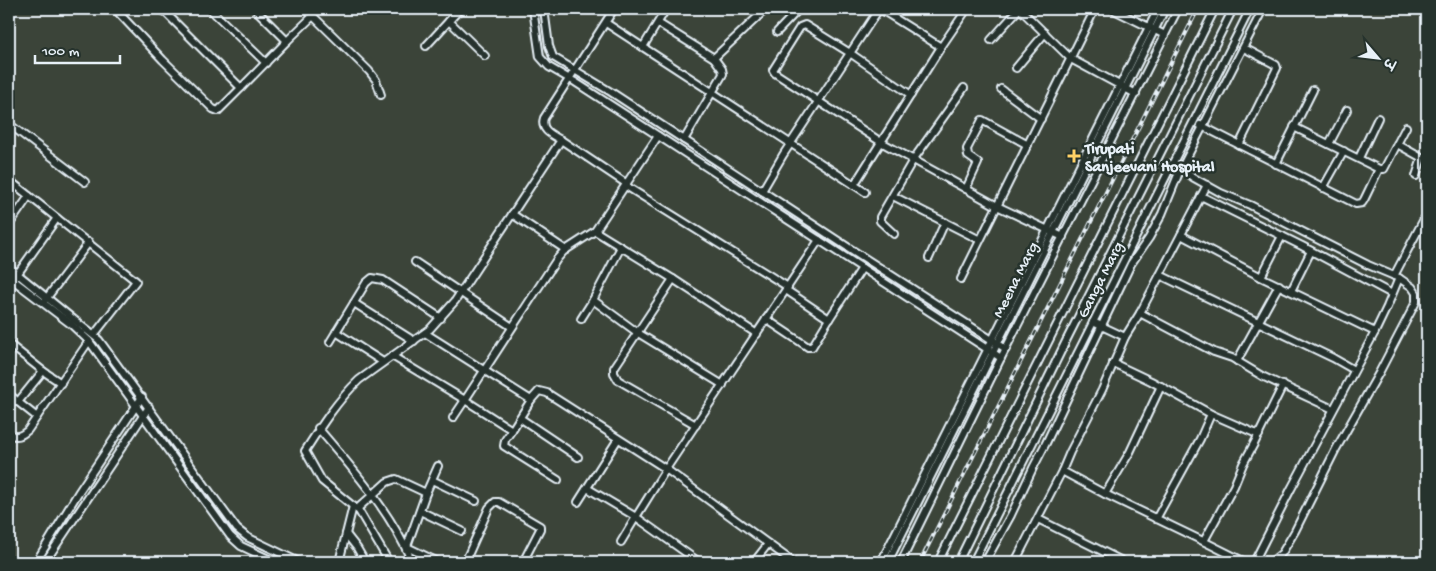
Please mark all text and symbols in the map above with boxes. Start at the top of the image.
scale bar [35,32,120,64]
north arrow [1354,32,1404,82]
text: 100 m [41,43,80,61]
text: उ [1377,53,1398,73]
place label: Tirupati Sanjeevani Hospital [1083,141,1215,178]
marker: Tirupati Sanjeevani Hospital [1067,149,1081,163]
street label: Meena Marg [990,239,1044,322]
street label: Ganga Marg [1075,239,1129,322]

